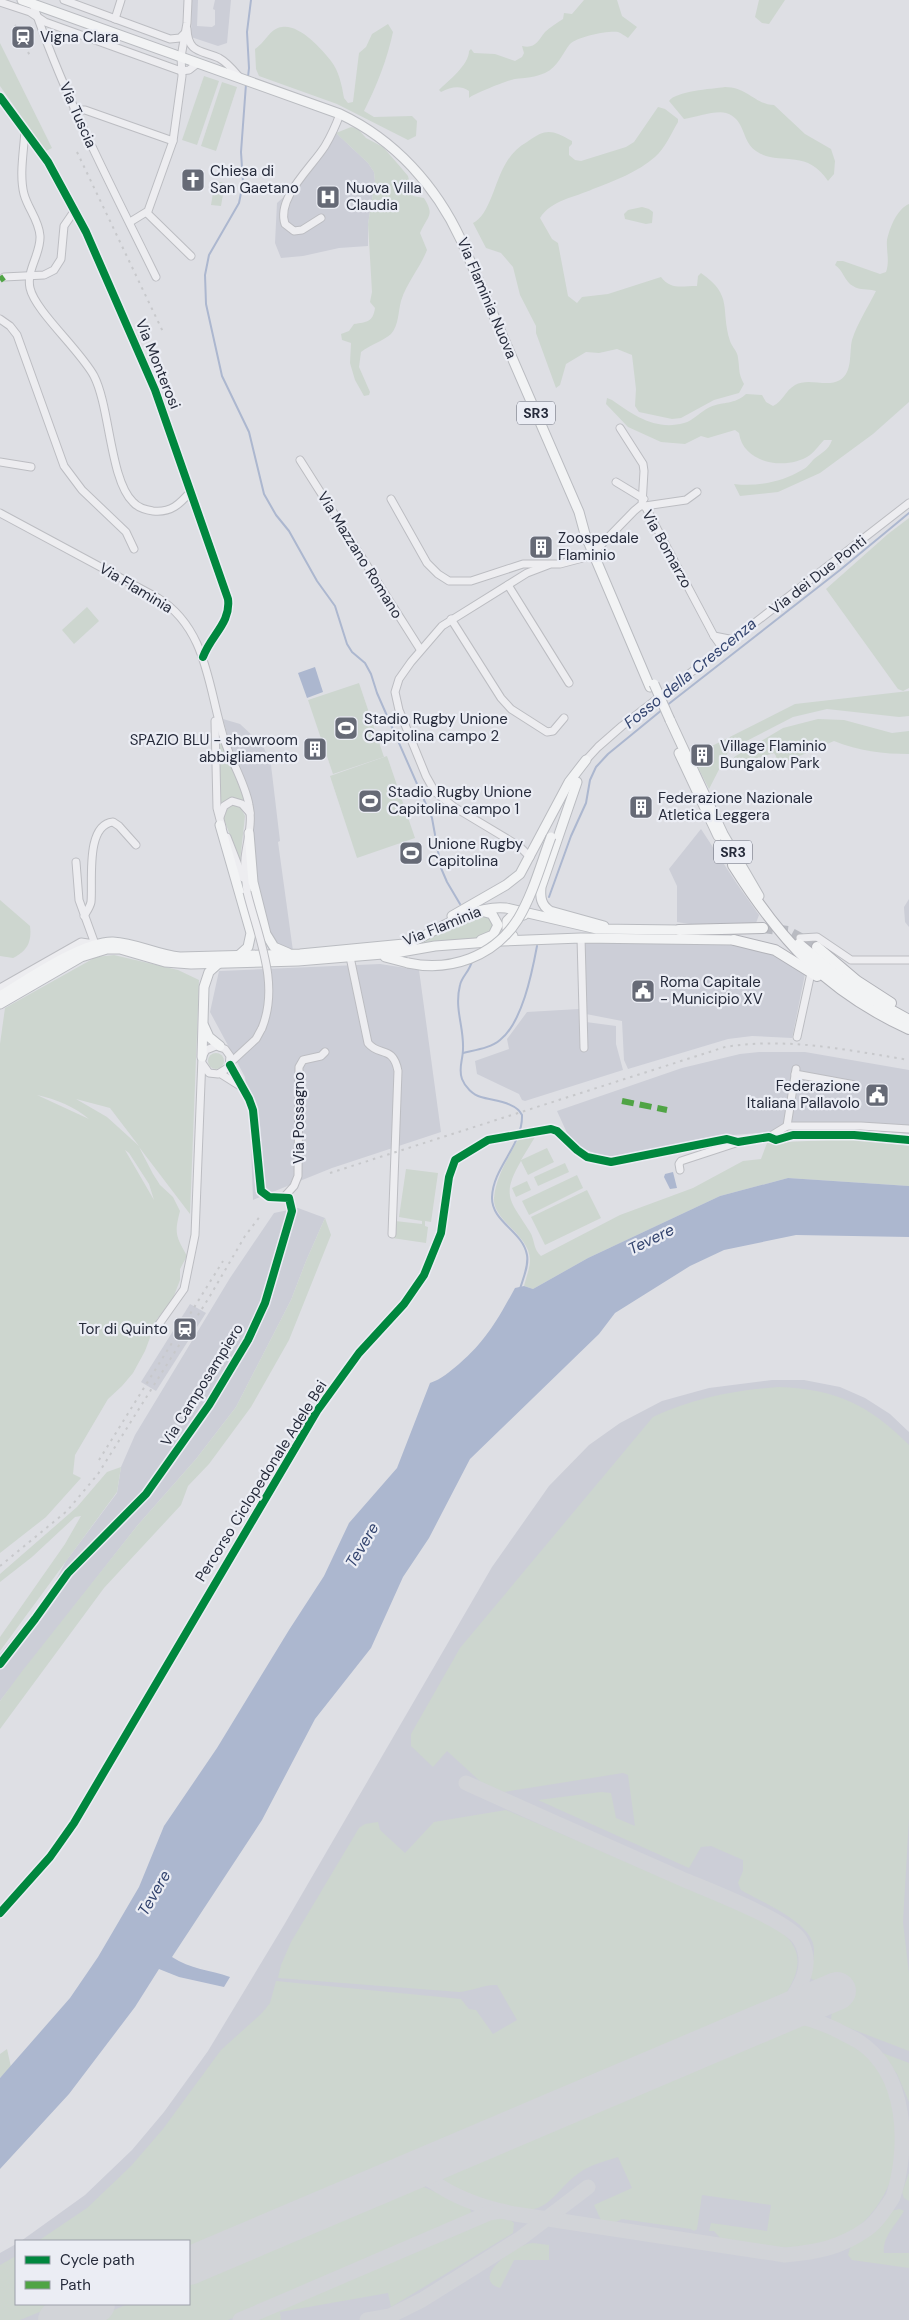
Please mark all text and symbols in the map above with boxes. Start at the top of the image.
station icon: Vigna Clara [10,24,36,50]
place label: Vigna Clara [40,27,119,47]
street label: Via Tuscia [55,79,101,151]
place label: Chiesa di San Gaetano [210,161,299,198]
church icon: Chiesa di San Gaetano [180,167,206,193]
place label: Nuova Villa Claudia [346,178,422,215]
hospital icon: Nuova Villa Claudia [315,184,341,210]
street label: Via Flaminia Nuova [452,234,522,362]
street label: Via Monterosi [131,316,185,412]
road number: SR3 [517,402,555,424]
street label: Via Mazzano Romano [313,488,407,622]
street label: Via Bomarzo [637,506,697,592]
place label: Zoospedale Flaminio [558,528,639,565]
street label: Via dei Due Ponti [765,531,871,619]
building icon: Zoospedale Flaminio [528,534,554,560]
street label: Via Flaminia [95,558,177,618]
water label: Fosso della Crescenza [619,613,761,733]
place label: Stadio Rugby Unione Capitolina campo 2 [364,709,508,746]
sports icon: Stadio Rugby Unione Capitolina campo 2 [333,715,359,741]
place label: SPAZIO BLU - showroom abbigliamento [130,730,298,767]
building icon: SPAZIO BLU - showroom abbigliamento [302,736,328,762]
place label: Village Flaminio Bungalow Park [720,736,827,773]
building icon: Village Flaminio Bungalow Park [689,742,715,768]
place label: Stadio Rugby Unione Capitolina campo 1 [388,782,532,819]
sports icon: Stadio Rugby Unione Capitolina campo 1 [357,788,383,814]
place label: Federazione Nazionale Atletica Leggera [658,788,813,825]
building icon: Federazione Nazionale Atletica Leggera [628,794,654,820]
place label: Unione Rugby Capitolina [428,834,524,871]
sports icon: Unione Rugby Capitolina [398,840,424,866]
road number: SR3 [714,840,752,864]
street label: Via Flaminia [400,901,484,951]
place label: Roma Capitale - Municipio XV [660,972,763,1009]
public building icon: Roma Capitale - Municipio XV [630,978,656,1004]
street label: Via Possagno [289,1072,309,1164]
place label: Federazione Italiana Pallavolo [747,1076,860,1113]
public building icon: Federazione Italiana Pallavolo [864,1082,890,1108]
water label: Tevere [624,1219,678,1259]
station icon: Tor di Quinto [172,1316,198,1342]
place label: Tor di Quinto [79,1319,168,1339]
street label: Via Camposampiero [156,1320,248,1450]
street label: Percorso Ciclopedonale Adele Bei [191,1376,331,1586]
water label: Tevere [340,1519,384,1571]
water label: Tevere [133,1867,175,1919]
legend [15,2240,190,2305]
text: Cycle path [60,2250,135,2270]
text: Path [60,2275,91,2295]

